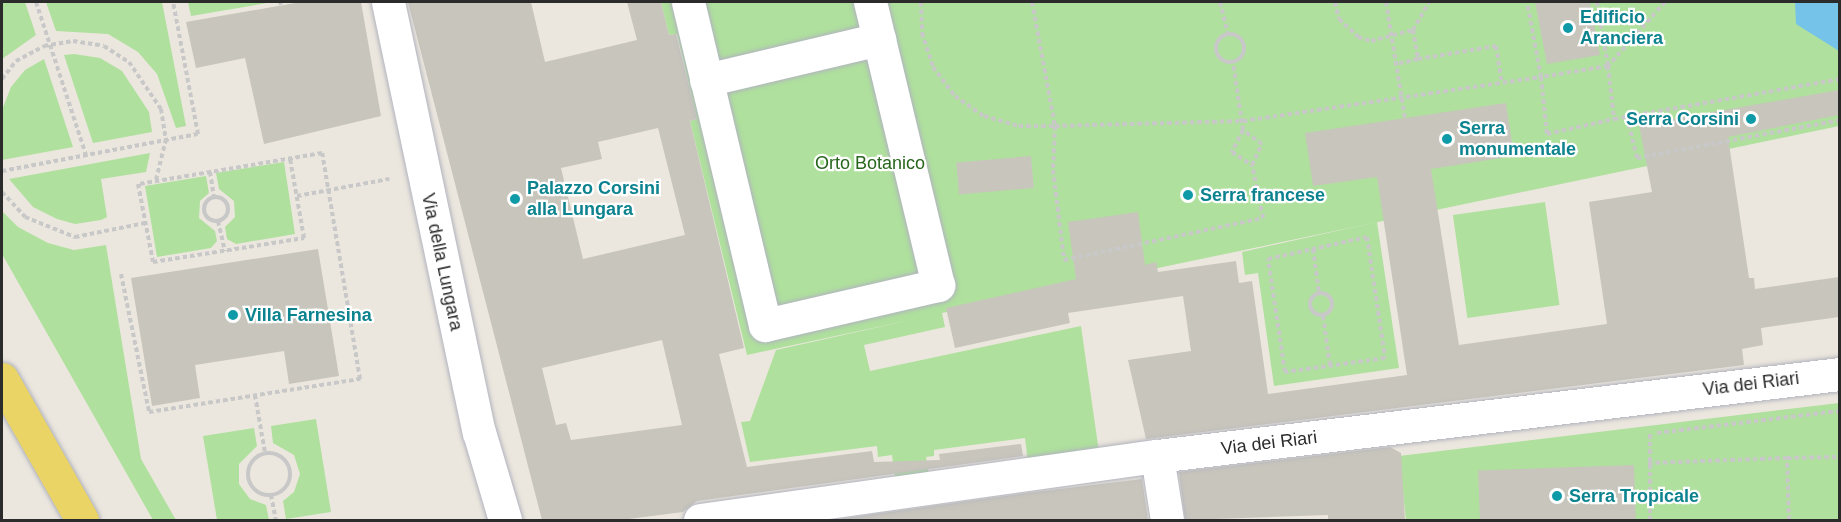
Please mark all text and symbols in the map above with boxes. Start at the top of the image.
place label: Edificio Aranciera [1580,7,1663,50]
marker: Edificio Aranciera [1561,21,1575,35]
place label: Serra Corsini [1626,108,1739,130]
marker: Serra Corsini [1744,112,1758,126]
place label: Serra monumentale [1459,118,1576,160]
marker: Serra monumentale [1440,132,1454,146]
park label: Orto Botanico [815,152,925,174]
place label: Palazzo Corsini alla Lungara [527,178,660,220]
place label: Serra francese [1200,184,1325,206]
marker: Serra francese [1181,188,1195,202]
street label: Via della Lungara [417,191,467,333]
marker: Palazzo Corsini alla Lungara [508,192,522,206]
place label: Villa Farnesina [245,304,372,326]
marker: Villa Farnesina [226,308,240,322]
street label: Via dei Riari [1702,367,1800,401]
street label: Via dei Riari [1220,426,1318,460]
place label: Serra Tropicale [1569,485,1699,507]
marker: Serra Tropicale [1550,489,1564,503]

